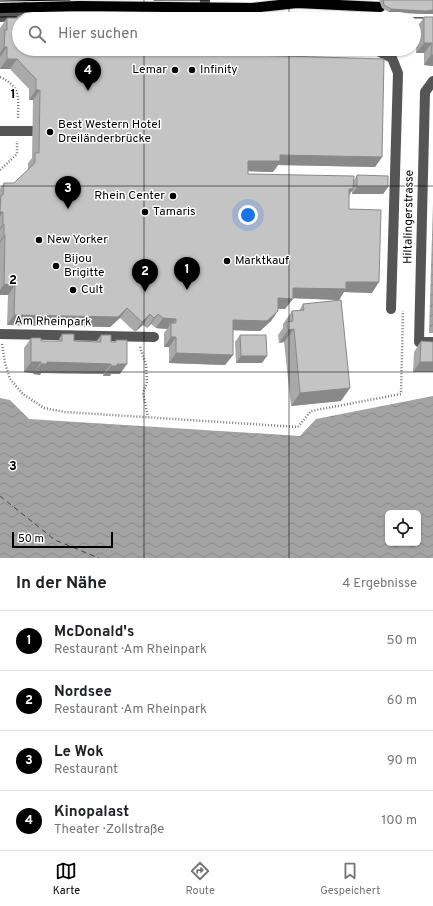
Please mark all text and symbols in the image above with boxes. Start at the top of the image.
search box [12,12,421,56]
icon: search [26,23,48,45]
text: Hier suchen [58,25,138,44]
pin: 4 [75,58,101,91]
place label: Lemar [132,62,167,78]
place label: Infinity [200,62,238,78]
marker: Lemar [170,65,180,75]
marker: Infinity [187,65,197,75]
text: 1 [10,87,16,103]
place label: Best Western Hotel Dreiländerbrücke [58,117,161,147]
marker: Best Western Hotel Dreiländerbrücke [45,127,55,137]
street label: Hiltalingerstrasse [400,170,418,264]
pin: 3 [55,176,81,209]
place label: Rhein Center [94,188,165,204]
marker: Rhein Center [168,191,178,201]
place label: Tamaris [153,204,196,220]
your location [238,205,258,225]
marker: Tamaris [140,207,150,217]
place label: New Yorker [47,232,108,248]
marker: New Yorker [34,235,44,245]
place label: Bijou Brigitte [64,251,105,281]
place label: Marktkauf [235,253,289,269]
marker: Marktkauf [222,256,232,266]
pin: 1 [174,257,200,290]
pin: 2 [132,259,158,292]
marker: Bijou Brigitte [51,261,61,271]
text: 2 [9,273,17,289]
place label: Cult [81,282,103,298]
marker: Cult [68,285,78,295]
street label: Am Rheinpark [14,313,92,331]
text: 3 [9,459,17,475]
map controls [385,510,421,546]
button: locate [385,510,421,546]
scale bar [12,530,113,549]
text: 50 m [18,532,44,546]
text: In der Nähe [16,573,107,595]
text: 4 Ergebnisse [342,576,417,592]
text: McDonald's [54,623,134,642]
text: 1 [26,633,32,649]
text: 50 m [387,633,417,649]
text: Restaurant · Am Rheinpark [54,642,207,658]
text: Nordsee [54,683,112,702]
text: 2 [25,693,33,709]
text: 60 m [387,693,417,709]
text: Restaurant · Am Rheinpark [54,702,207,718]
text: Le Wok [54,743,104,762]
text: 3 [25,753,33,769]
text: 90 m [387,753,417,769]
text: Restaurant [54,762,118,778]
text: Kinopalast [54,803,129,822]
text: 4 [25,813,33,829]
text: 100 m [381,813,417,829]
text: Theater · Zollstraße [54,822,164,838]
tab: Karte [53,860,80,898]
tab: Route [185,860,215,898]
tab: Gespeichert [320,860,380,898]

